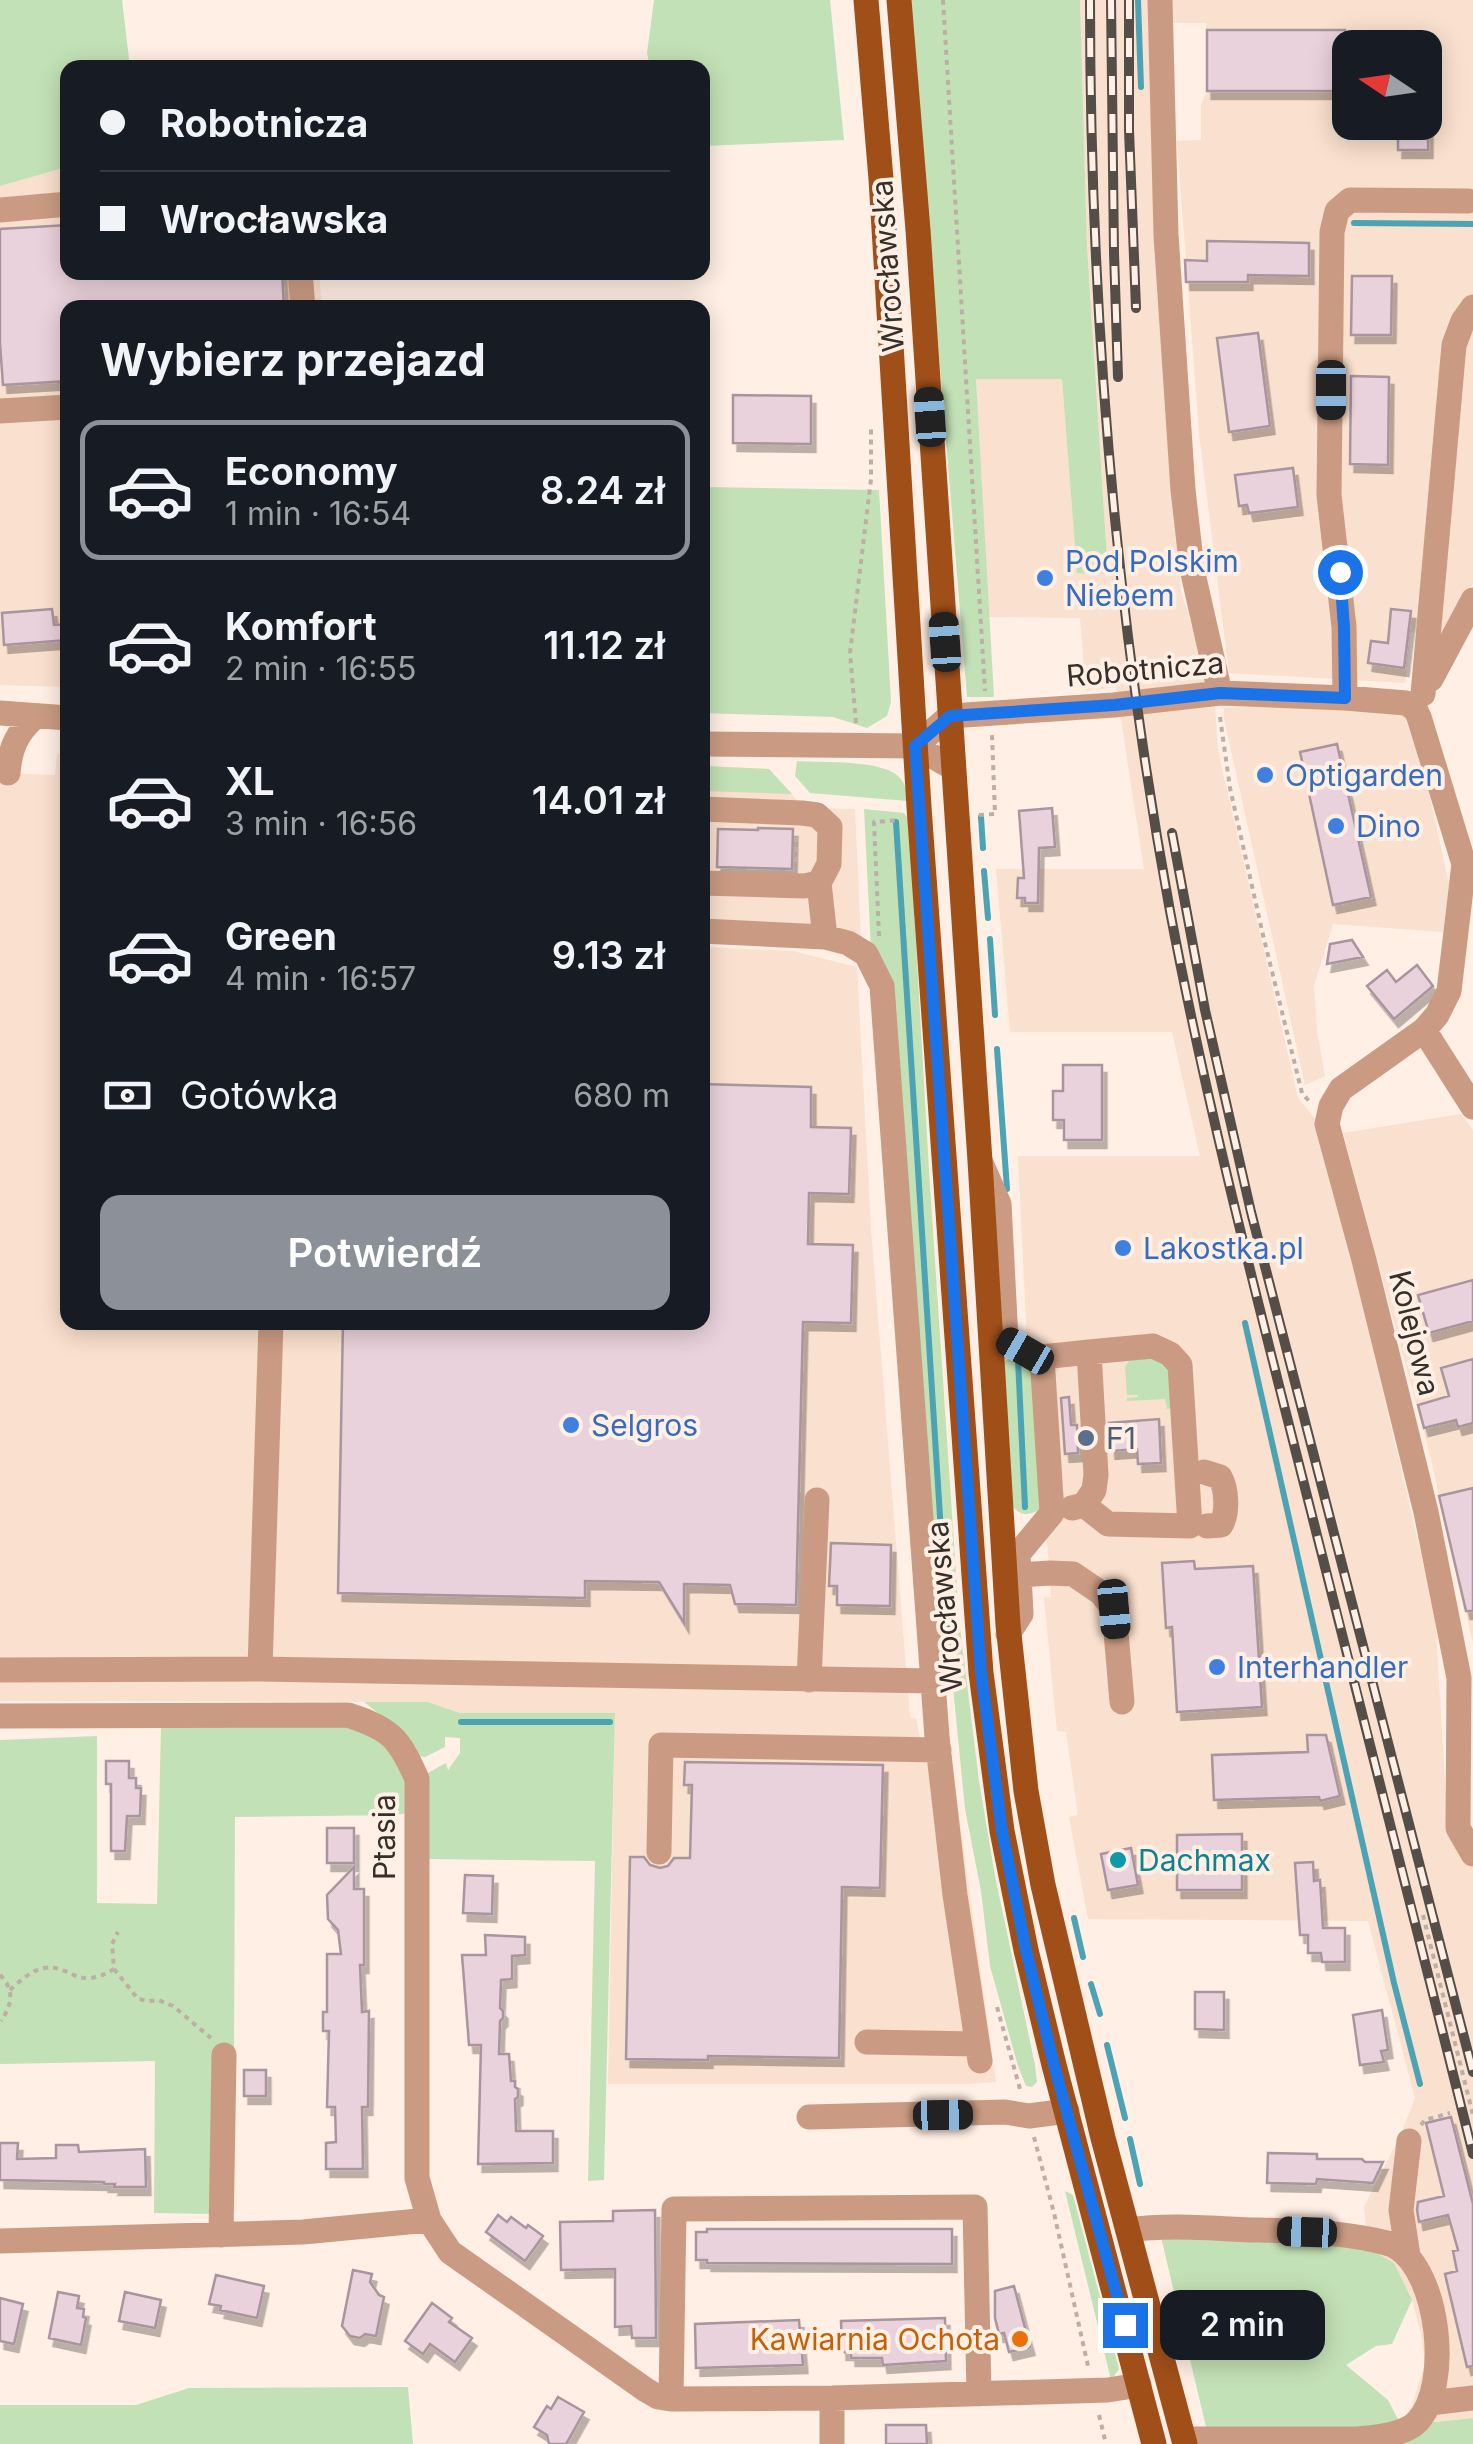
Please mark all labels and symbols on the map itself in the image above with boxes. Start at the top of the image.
north arrow [1332,30,1442,140]
street label: Wrocławska [863,179,911,353]
car [1316,360,1346,420]
car [913,386,947,448]
place label: Pod Polskim Niebem [1065,543,1239,613]
route start [1318,550,1363,595]
marker: Pod Polskim Niebem [1034,567,1056,589]
car [928,611,962,673]
street label: Robotnicza [1065,644,1225,694]
place label: Optigarden [1285,757,1443,793]
marker: Optigarden [1254,764,1276,786]
place label: Dino [1356,808,1421,844]
marker: Dino [1325,815,1347,837]
place label: Lakostka.pl [1143,1230,1304,1266]
marker: Lakostka.pl [1112,1237,1134,1259]
street label: Kolejowa [1382,1267,1448,1399]
car [992,1323,1058,1379]
place label: Selgros [591,1407,698,1443]
marker: Selgros [560,1414,582,1436]
place label: F1 [1106,1420,1136,1456]
marker: F1 [1075,1427,1097,1449]
street label: Wrocławska [919,1520,969,1694]
car [1096,1578,1132,1640]
place label: Interhandler [1237,1649,1408,1685]
marker: Interhandler [1206,1656,1228,1678]
street label: Ptasia [366,1794,402,1880]
place label: Dachmax [1138,1842,1271,1878]
marker: Dachmax [1107,1849,1129,1871]
car [913,2099,973,2131]
car [1276,2216,1338,2248]
callout: 2 min [1160,2290,1325,2360]
route end [1103,2303,1148,2348]
place label: Kawiarnia Ochota [750,2321,1000,2357]
marker: Kawiarnia Ochota [1009,2328,1031,2350]

